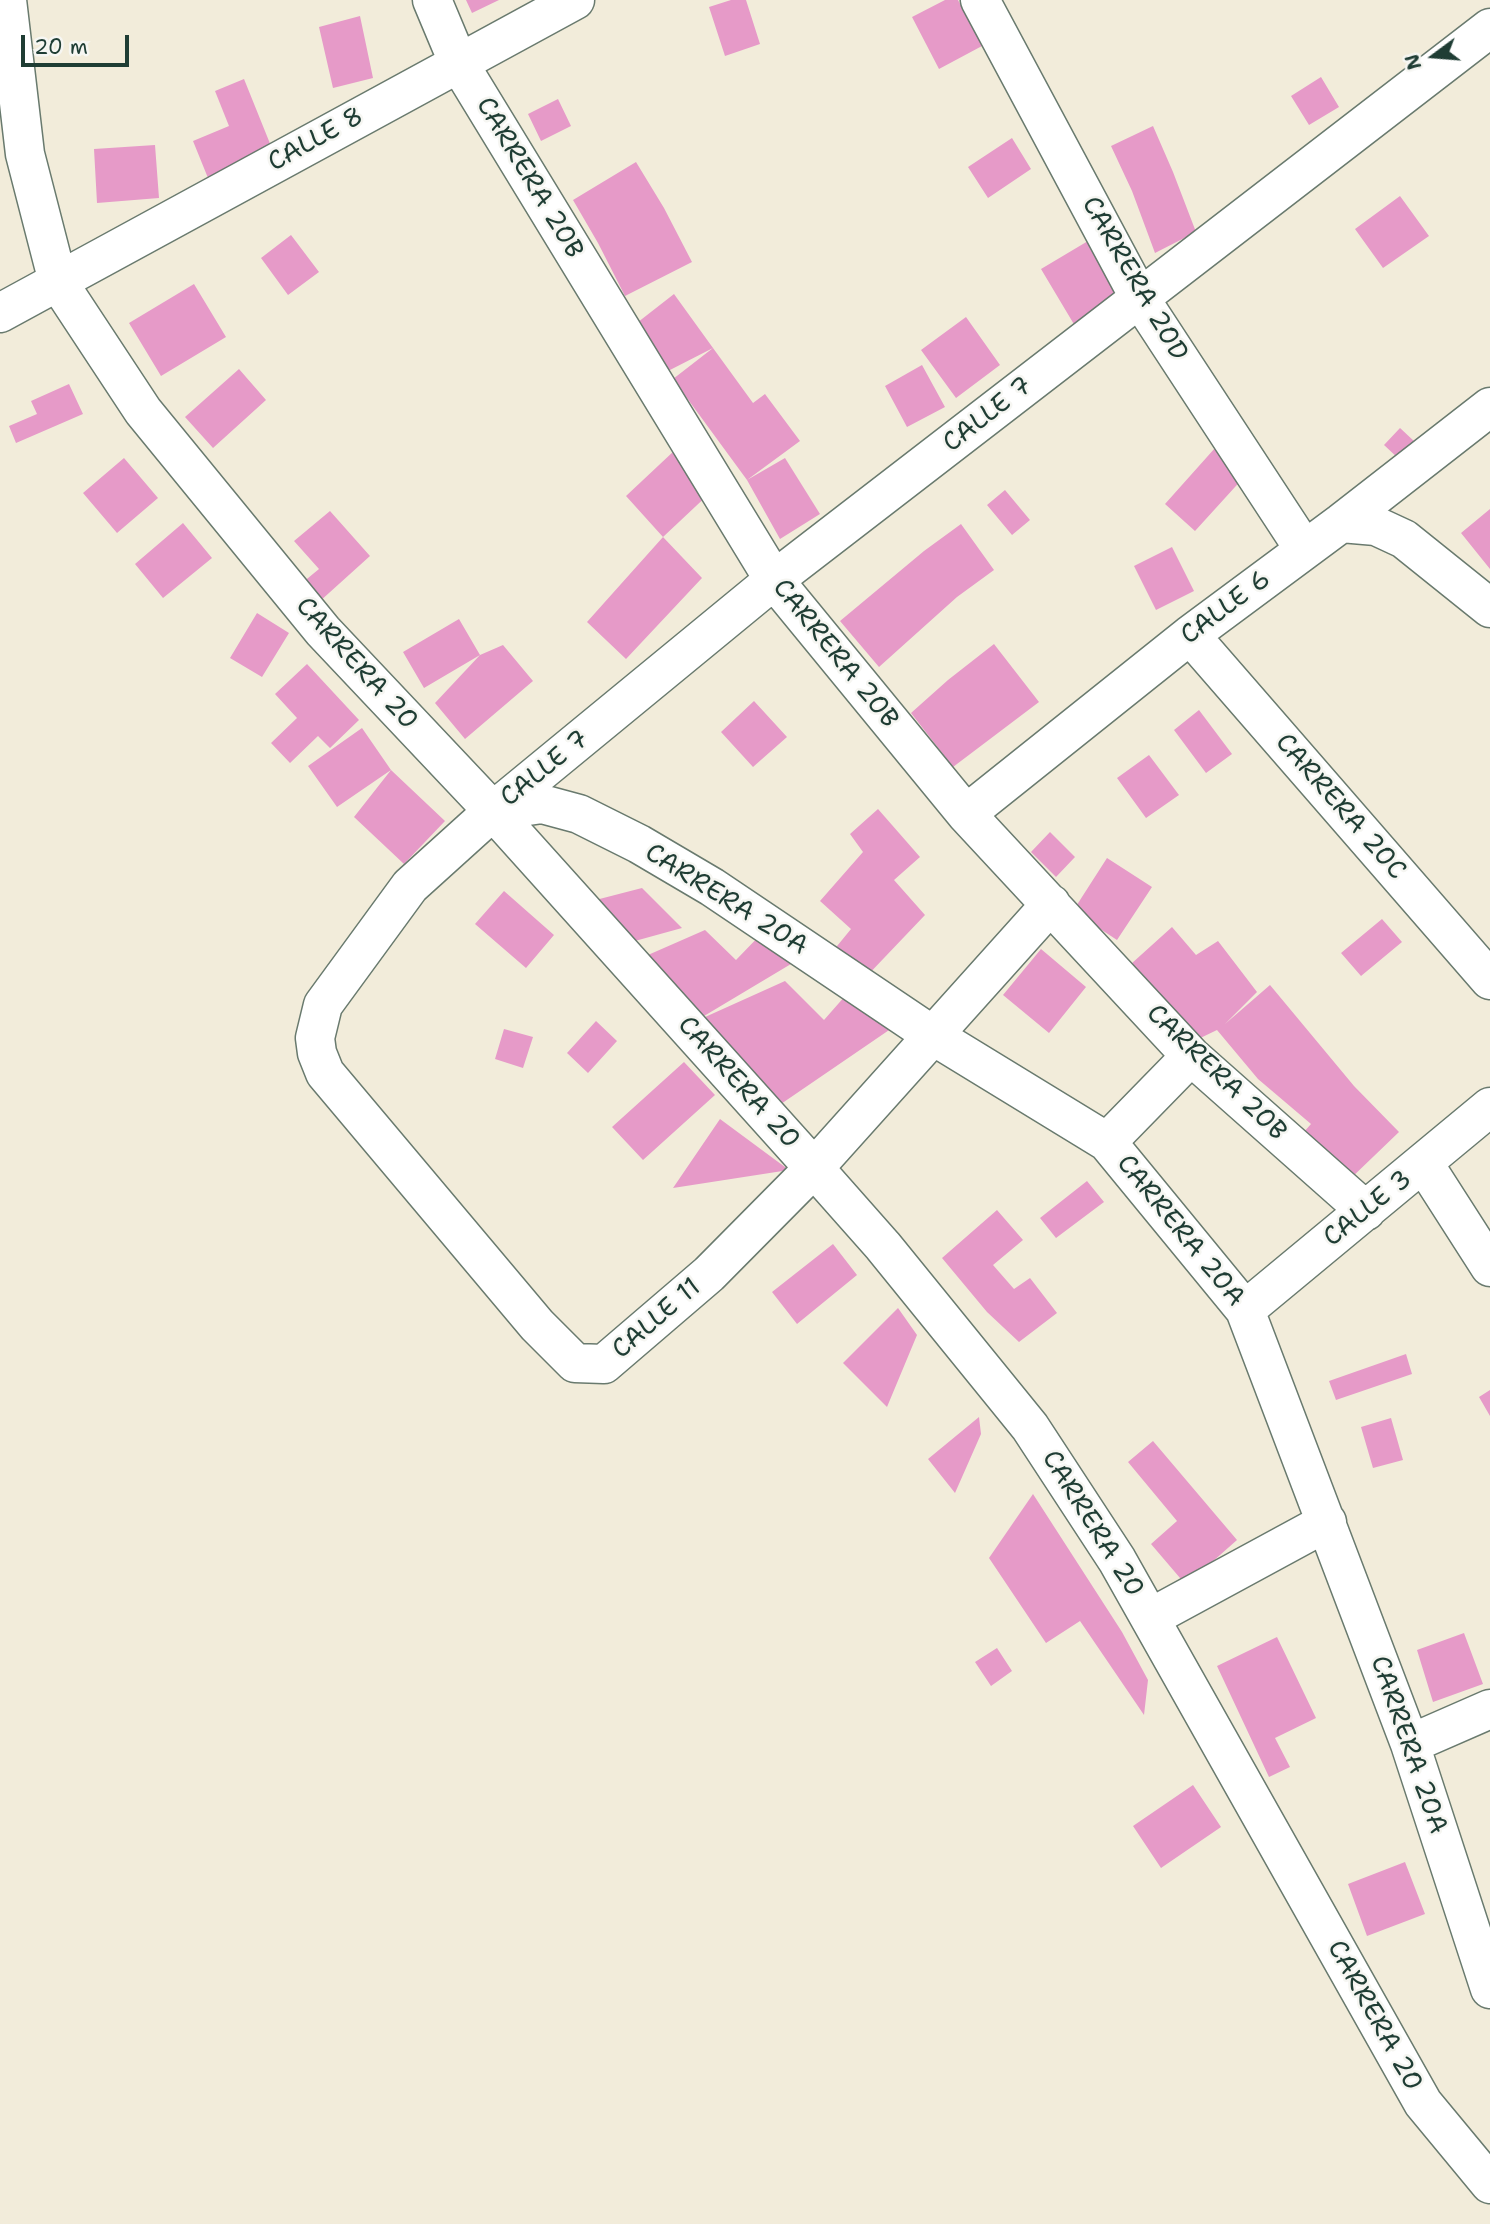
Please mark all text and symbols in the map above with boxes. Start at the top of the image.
scale bar [24,21,133,65]
north arrow [1399,21,1469,91]
text: 20 m [34,33,88,61]
text: N [1399,51,1427,73]
street label: CARRERA 20B [469,92,589,264]
street label: CALLE 8 [263,101,369,179]
street label: CARRERA 20D [1074,191,1194,367]
street label: CALLE 7 [937,371,1039,459]
street label: CALLE 6 [1175,564,1277,652]
street label: CARRERA 20B [765,573,905,735]
street label: CARRERA 20 [288,591,424,737]
street label: CALLE 7 [495,724,595,814]
street label: CARRERA 20C [1268,728,1412,886]
street label: CARRERA 20A [639,837,813,963]
street label: CARRERA 20B [1139,998,1293,1148]
street label: CARRERA 20 [670,1010,806,1156]
street label: CARRERA 20A [1109,1149,1251,1313]
street label: CALLE 3 [1318,1164,1418,1254]
street label: CALLE 11 [606,1272,708,1366]
street label: CARRERA 20 [1034,1445,1150,1603]
street label: CARRERA 20A [1363,1652,1453,1838]
street label: CARRERA 20 [1320,1935,1428,2097]

